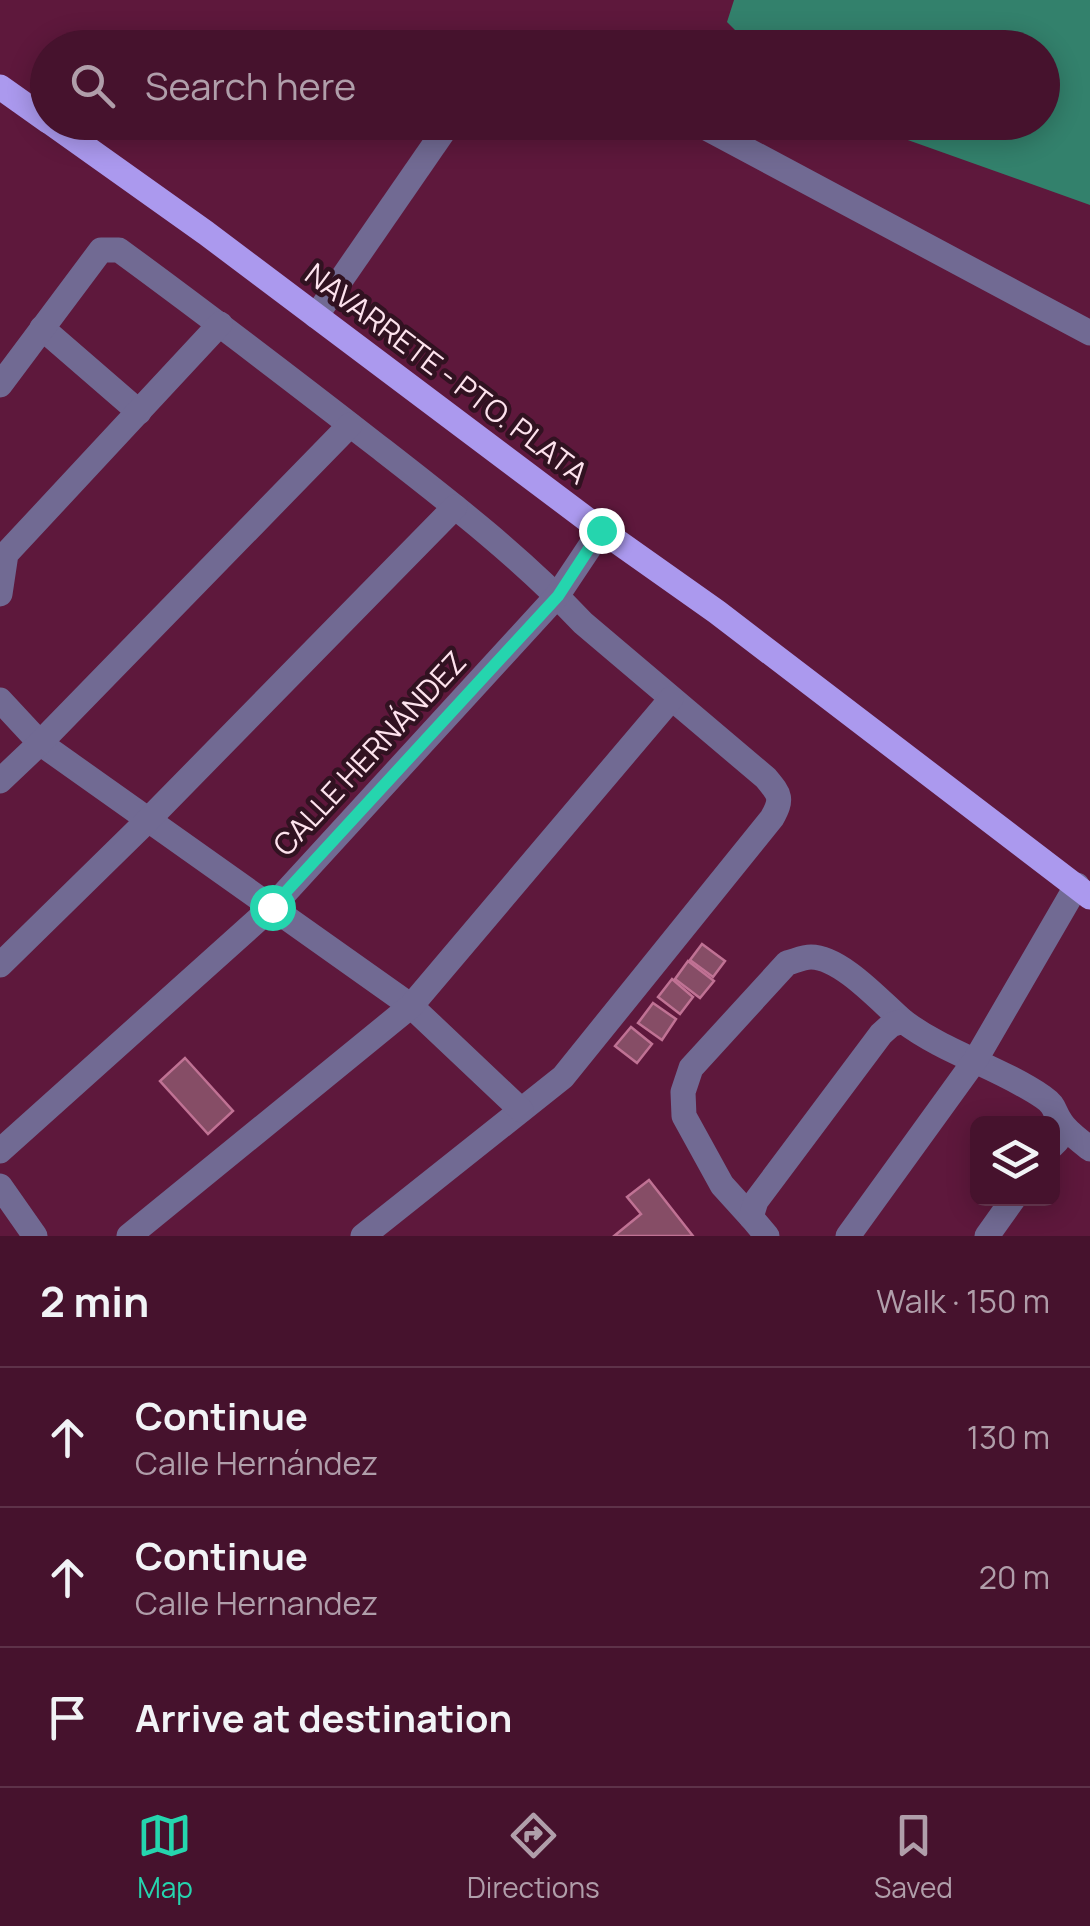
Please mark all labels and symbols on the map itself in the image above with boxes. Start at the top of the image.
street label: NAVARRETE - PTO. PLATA [297,253,597,493]
route end [579,508,625,554]
street label: CALLE HERNÁNDEZ [263,642,475,864]
route start [250,885,296,931]

